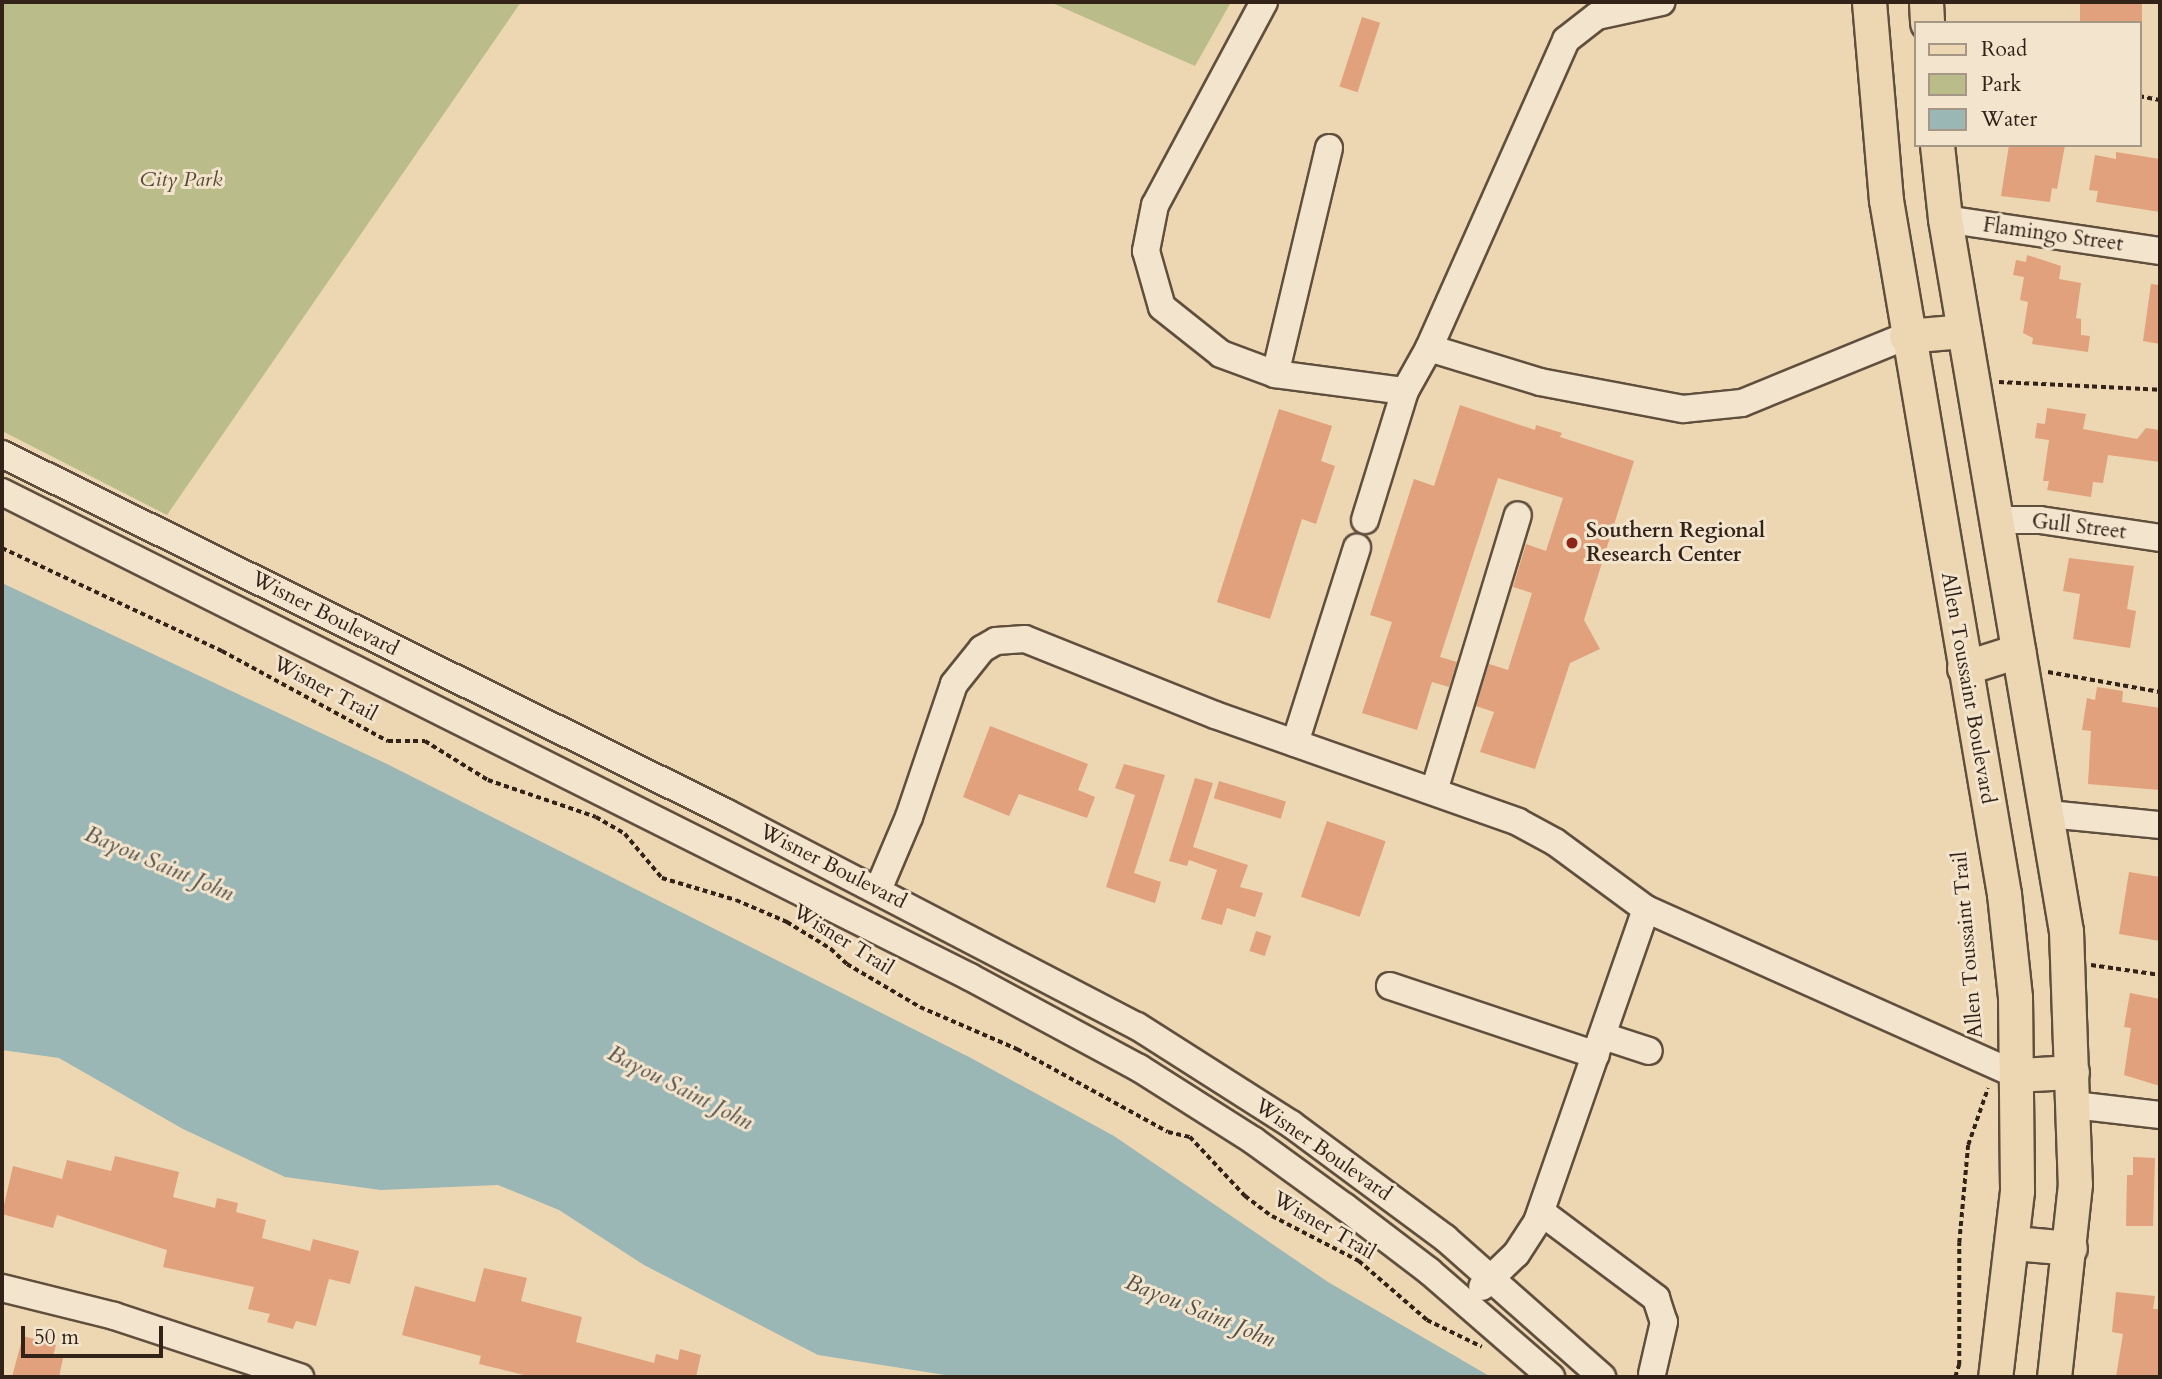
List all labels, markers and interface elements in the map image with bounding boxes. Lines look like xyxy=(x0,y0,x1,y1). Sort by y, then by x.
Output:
legend xyxy=(1913,21,2141,147)
text: Road xyxy=(1981,35,2027,64)
text: Park xyxy=(1981,70,2021,99)
text: Water xyxy=(1981,105,2037,134)
park label: City Park xyxy=(140,167,222,193)
street label: Flamingo Street xyxy=(1981,213,2125,257)
street label: Gull Street xyxy=(2030,509,2128,545)
place label: Southern Regional Research Center xyxy=(1586,518,1765,568)
marker: Southern Regional Research Center xyxy=(1564,535,1580,551)
street label: Wisner Boulevard xyxy=(247,566,403,662)
street label: Allen Toussaint Boulevard xyxy=(1935,570,2001,806)
street label: Wisner Trail xyxy=(269,651,381,727)
street label: Wisner Boulevard xyxy=(755,819,911,915)
water label: Bayou Saint John xyxy=(80,820,238,908)
street label: Allen Toussaint Trail xyxy=(1947,850,1989,1040)
street label: Wisner Trail xyxy=(788,899,898,981)
water label: Bayou Saint John xyxy=(603,1040,757,1136)
street label: Wisner Boulevard xyxy=(1250,1093,1396,1207)
street label: Wisner Trail xyxy=(1268,1187,1380,1265)
water label: Bayou Saint John xyxy=(1121,1268,1279,1354)
scale bar xyxy=(24,1312,166,1356)
text: 50 m xyxy=(34,1323,79,1352)

